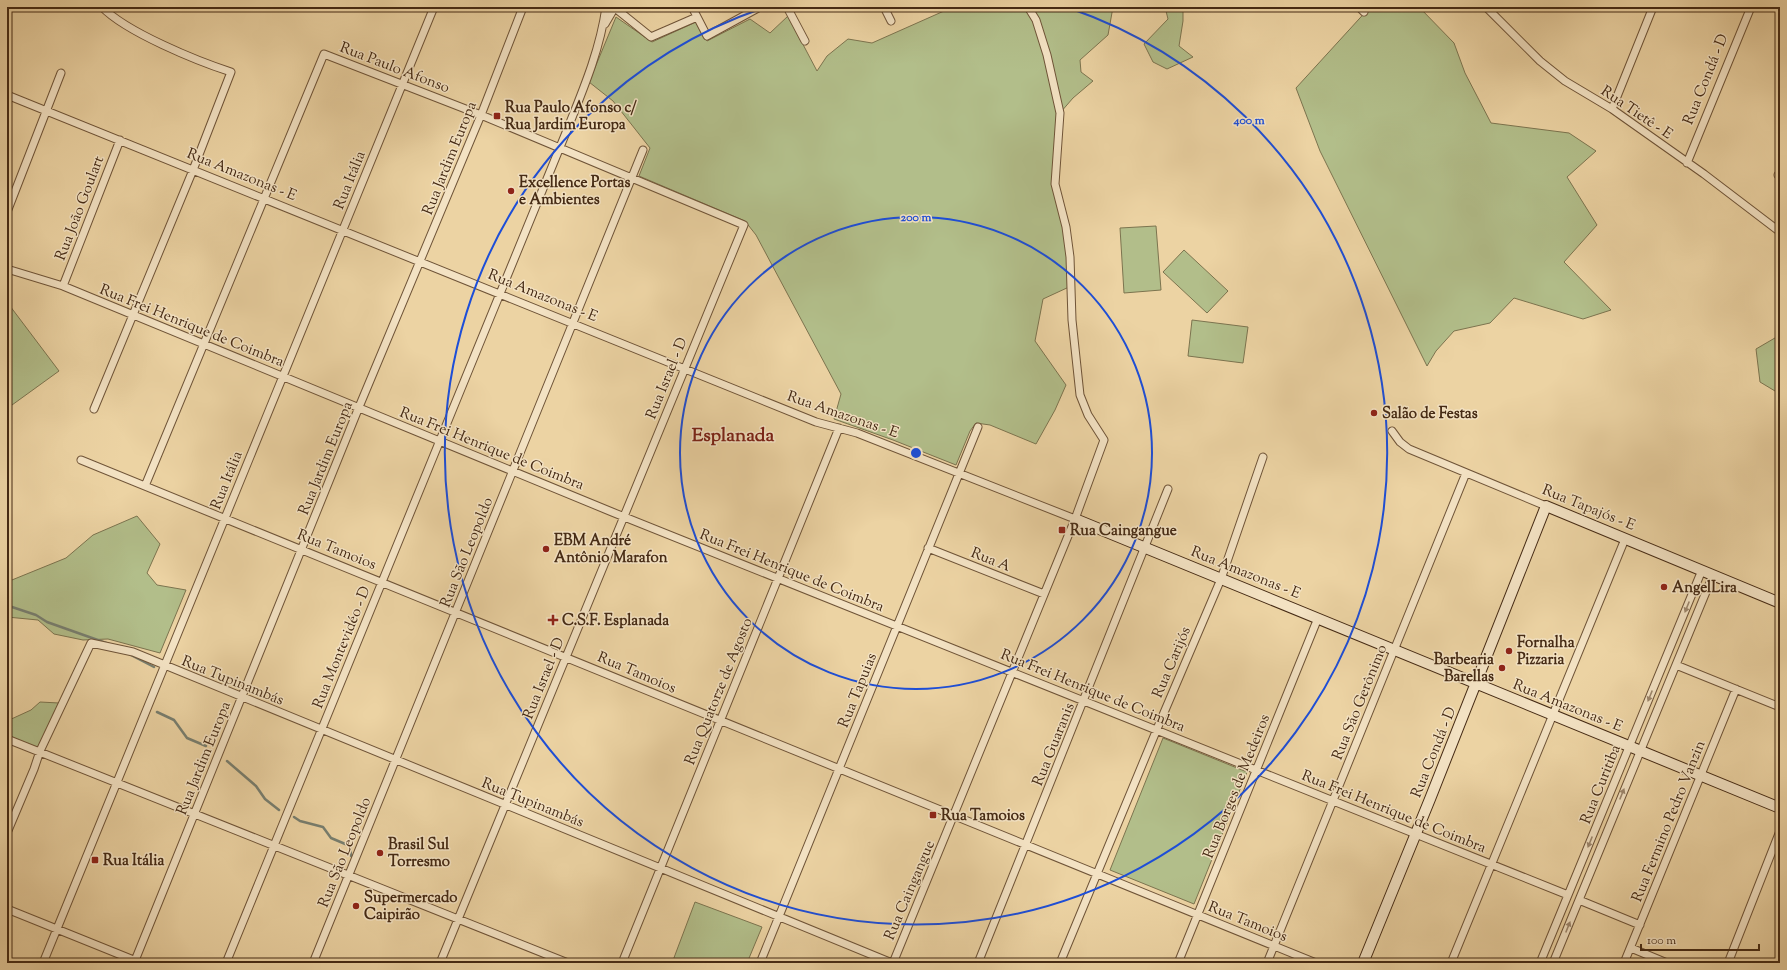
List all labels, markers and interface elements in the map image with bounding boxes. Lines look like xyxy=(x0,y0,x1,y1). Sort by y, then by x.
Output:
street label: Rua Condá - D xyxy=(1679,31,1734,128)
street label: Rua Paulo Afonso xyxy=(336,38,453,99)
street label: Rua Tietê - E xyxy=(1596,81,1676,145)
place label: Rua Paulo Afonso c/ Rua Jardim Europa xyxy=(505,98,638,136)
street label: Rua Jardim Europa xyxy=(418,99,483,218)
marker: Rua Paulo Afonso c/ Rua Jardim Europa xyxy=(492,111,502,121)
text: 400 m xyxy=(1232,112,1265,130)
street label: Rua Amazonas - E xyxy=(183,144,299,207)
street label: Rua Itália xyxy=(329,148,372,213)
street label: Rua João Goulart xyxy=(51,153,110,264)
place label: Excellence Portas e Ambientes xyxy=(519,173,630,211)
marker: Excellence Portas e Ambientes xyxy=(506,186,516,196)
text: 200 m xyxy=(901,209,931,227)
street label: Rua Amazonas - E xyxy=(484,265,600,328)
street label: Rua Frei Henrique de Coimbra xyxy=(96,280,287,373)
street label: Rua Israel - D xyxy=(641,334,693,423)
street label: Rua Amazonas - E xyxy=(784,386,901,444)
street label: Rua Jardim Europa xyxy=(294,399,359,518)
street label: Rua Frei Henrique de Coimbra xyxy=(396,403,587,496)
place label: Salão de Festas xyxy=(1382,404,1478,425)
marker: Salão de Festas xyxy=(1369,408,1379,418)
district label: Esplanada xyxy=(692,423,775,450)
centre of rings xyxy=(909,446,923,460)
street label: Rua Itália xyxy=(206,448,249,513)
street label: Rua Tapajós - E xyxy=(1539,480,1638,537)
street label: Rua São Leopoldo xyxy=(436,494,499,611)
place label: Rua Caingangue xyxy=(1070,521,1177,542)
street label: Rua Tamoios xyxy=(294,525,379,576)
street label: Rua Frei Henrique de Coimbra xyxy=(696,525,887,618)
marker: Rua Caingangue xyxy=(1057,525,1067,535)
place label: EBM André Antônio Marafon xyxy=(554,531,668,569)
street label: Rua Amazonas - E xyxy=(1187,542,1303,605)
street label: Rua A xyxy=(967,543,1014,578)
marker: EBM André Antônio Marafon xyxy=(541,544,551,554)
place label: AngelLira xyxy=(1672,578,1737,599)
marker: AngelLira xyxy=(1659,582,1669,592)
street label: Rua Montevidéo - D xyxy=(308,583,377,712)
one-way arrow xyxy=(1684,601,1690,612)
place label: C.S.F. Esplanada xyxy=(562,611,669,632)
marker: C.S.F. Esplanada xyxy=(547,614,559,626)
street label: Rua Quatorze de Agosto xyxy=(680,615,759,768)
street label: Rua Carijós xyxy=(1148,624,1197,702)
place label: Fornalha Pizzaria xyxy=(1517,633,1575,671)
street label: Rua Israel - D xyxy=(518,634,570,723)
street label: Rua São Gerônimo xyxy=(1328,642,1393,763)
street label: Rua Frei Henrique de Coimbra xyxy=(997,645,1188,738)
marker: Fornalha Pizzaria xyxy=(1504,646,1514,656)
street label: Rua Tamoios xyxy=(594,647,679,699)
street label: Rua Tapuias xyxy=(834,650,883,731)
place label: Barbearia Barellas xyxy=(1434,650,1494,688)
street label: Rua Tupinambás xyxy=(178,651,287,712)
marker: Barbearia Barellas xyxy=(1497,663,1507,673)
street label: Rua Amazonas - E xyxy=(1509,675,1625,738)
one-way arrow xyxy=(1647,691,1653,702)
street label: Rua Jardim Europa xyxy=(172,699,237,818)
street label: Rua Guaranis xyxy=(1028,700,1081,789)
street label: Rua Condá - D xyxy=(1407,704,1462,801)
street label: Rua Borges de Medeiros xyxy=(1199,711,1276,862)
street label: Rua Fermino Pedro Vanzin xyxy=(1627,738,1711,905)
street label: Rua Curitiba xyxy=(1576,742,1627,827)
street label: Rua Frei Henrique de Coimbra xyxy=(1298,766,1489,859)
street label: Rua Tupinambás xyxy=(478,773,587,834)
one-way arrow xyxy=(1620,787,1626,799)
street label: Rua São Leopoldo xyxy=(314,794,377,911)
place label: Rua Tamoios xyxy=(941,806,1025,827)
marker: Rua Tamoios xyxy=(928,810,938,820)
place label: Brasil Sul Torresmo xyxy=(388,835,450,873)
street label: Rua Caingangue xyxy=(880,837,941,944)
one-way arrow xyxy=(1586,837,1592,849)
marker: Brasil Sul Torresmo xyxy=(375,848,385,858)
place label: Rua Itália xyxy=(103,851,164,872)
marker: Rua Itália xyxy=(90,855,100,865)
place label: Supermercado Caipirão xyxy=(364,888,457,926)
street label: Rua Tamoios xyxy=(1205,897,1290,948)
marker: Supermercado Caipirão xyxy=(351,901,361,911)
one-way arrow xyxy=(1565,920,1571,932)
scale bar xyxy=(1641,926,1759,952)
text: 100 m xyxy=(1647,932,1676,950)

